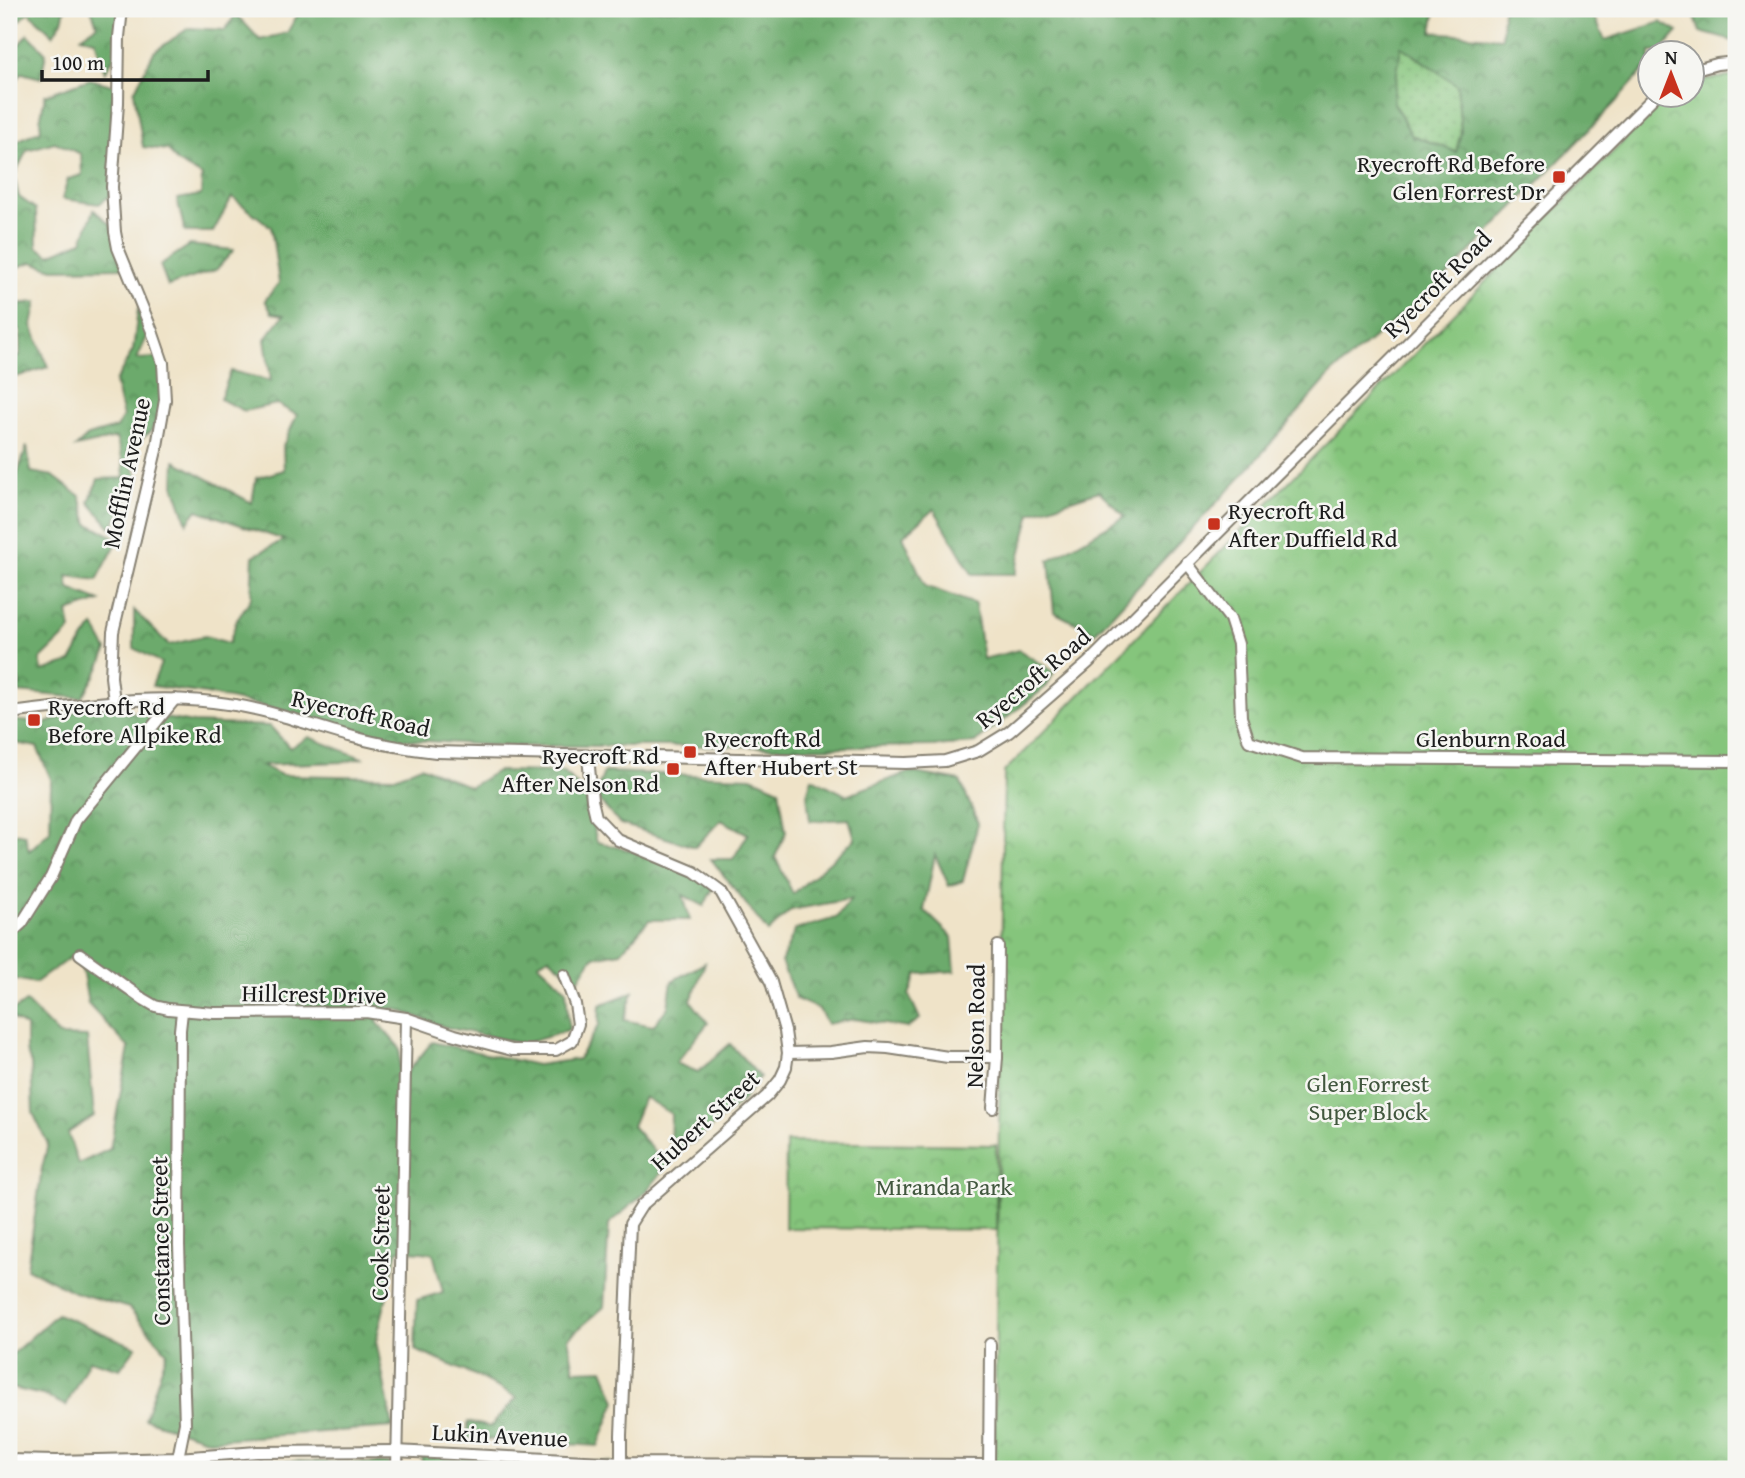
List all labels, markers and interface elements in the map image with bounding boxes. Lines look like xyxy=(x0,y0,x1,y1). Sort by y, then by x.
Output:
scale bar xyxy=(42,38,208,82)
north arrow xyxy=(1636,38,1706,108)
text: N xyxy=(1665,43,1678,71)
text: 100 m xyxy=(52,47,104,78)
place label: Ryecroft Rd Before Glen Forrest Dr xyxy=(1357,146,1545,209)
marker: Ryecroft Rd Before Glen Forrest Dr xyxy=(1551,169,1567,185)
street label: Ryecroft Road xyxy=(1375,222,1499,346)
street label: Mofflin Avenue xyxy=(93,394,159,552)
place label: Ryecroft Rd After Duffield Rd xyxy=(1228,493,1398,556)
marker: Ryecroft Rd After Duffield Rd xyxy=(1206,516,1222,532)
street label: Ryecroft Road xyxy=(968,619,1098,737)
street label: Ryecroft Road xyxy=(289,680,434,746)
place label: Ryecroft Rd Before Allpike Rd xyxy=(48,689,222,752)
marker: Ryecroft Rd Before Allpike Rd xyxy=(26,712,42,728)
place label: Ryecroft Rd After Hubert St xyxy=(704,721,858,784)
street label: Glenburn Road xyxy=(1416,721,1566,756)
place label: Ryecroft Rd After Nelson Rd xyxy=(501,738,659,801)
marker: Ryecroft Rd After Hubert St xyxy=(682,744,698,760)
marker: Ryecroft Rd After Nelson Rd xyxy=(665,761,681,777)
street label: Nelson Road xyxy=(956,963,994,1089)
street label: Hillcrest Drive xyxy=(241,975,387,1013)
street label: Hubert Street xyxy=(642,1061,768,1179)
park label: Glen Forrest Super Block xyxy=(1307,1066,1430,1129)
street label: Constance Street xyxy=(141,1155,179,1326)
park label: Miranda Park xyxy=(876,1169,1013,1204)
street label: Cook Street xyxy=(361,1184,399,1301)
street label: Lukin Avenue xyxy=(431,1414,569,1456)

